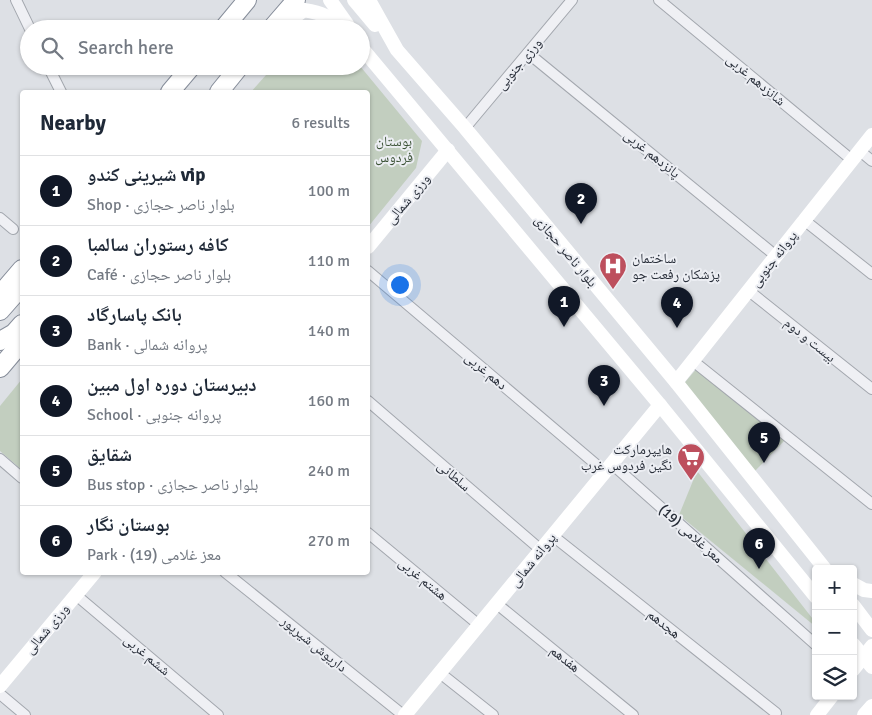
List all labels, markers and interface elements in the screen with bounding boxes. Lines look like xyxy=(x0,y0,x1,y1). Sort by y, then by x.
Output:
search box xyxy=(20,20,370,75)
icon: search xyxy=(38,34,66,62)
street label: ورزی جنوبی xyxy=(493,35,545,93)
text: Search here xyxy=(78,36,174,60)
street label: شانزدهم غربی xyxy=(722,50,789,110)
text: Nearby xyxy=(40,110,106,136)
text: 6 results xyxy=(291,113,350,133)
street label: پانزدهم غربی xyxy=(620,126,684,183)
park label: بوستان فردوس xyxy=(375,133,413,166)
text: شیرینی کندو vip xyxy=(87,163,205,187)
street label: ورزی شمالی xyxy=(382,170,434,228)
text: 1 xyxy=(52,181,60,201)
text: 100 m xyxy=(308,181,350,201)
pin: 2 xyxy=(565,183,597,224)
text: Shop · بلوار ناصر حجازی xyxy=(87,195,235,215)
street label: بلوار ناصر حجازی xyxy=(531,212,601,291)
street label: پروانه جنوبی xyxy=(747,227,801,291)
text: کافه رستوران سالمبا xyxy=(87,233,229,257)
place label: ساختمان پزشكان رفعت جو xyxy=(632,250,720,283)
text: 2 xyxy=(52,251,60,271)
text: 110 m xyxy=(308,251,350,271)
hospital icon: ساختمان پزشكان رفعت جو xyxy=(598,251,628,290)
text: Café · بلوار ناصر حجازی xyxy=(87,265,231,285)
your location xyxy=(387,272,413,298)
pin: 1 xyxy=(548,286,580,327)
pin: 4 xyxy=(661,287,693,328)
text: بانک پاسارگاد xyxy=(87,303,182,327)
street label: بیست و دوم xyxy=(780,314,839,367)
text: 3 xyxy=(52,321,60,341)
text: 140 m xyxy=(308,321,350,341)
text: Bank · پروانه شمالی xyxy=(87,335,207,355)
street label: دهم غربی xyxy=(461,349,511,394)
pin: 3 xyxy=(588,365,620,406)
text: دبیرستان دوره اول مبین xyxy=(87,373,257,397)
text: 4 xyxy=(52,391,60,411)
text: 160 m xyxy=(308,391,350,411)
text: School · پروانه جنوبی xyxy=(87,405,222,425)
pin: 5 xyxy=(748,422,780,463)
place label: هایپرمارکت نگین فردوس غرب xyxy=(581,441,672,474)
supermarket icon: هایپرمارکت نگین فردوس غرب xyxy=(676,442,706,481)
text: شقایق xyxy=(87,443,132,467)
street label: سلطانی xyxy=(434,457,474,495)
text: 5 xyxy=(52,461,60,481)
text: 240 m xyxy=(308,461,350,481)
text: Bus stop · بلوار ناصر حجازی xyxy=(87,475,258,495)
street label: معز غلامی (19) xyxy=(656,501,726,567)
text: بوستان نگار xyxy=(87,513,170,537)
pin: 6 xyxy=(743,528,775,569)
street label: پروانه شمالی xyxy=(506,529,560,591)
text: 6 xyxy=(52,531,60,551)
text: 270 m xyxy=(308,531,350,551)
text: Park · معز غلامی (19) xyxy=(87,545,221,565)
street label: هشتم غربی xyxy=(395,554,451,605)
map controls xyxy=(812,565,857,700)
button: + xyxy=(812,565,857,610)
street label: ورزی شمالی xyxy=(21,600,73,658)
street label: هجدهم xyxy=(643,606,684,643)
button: − xyxy=(812,610,857,655)
street label: داریوش شیرپور xyxy=(277,612,351,676)
street label: ششم غربی xyxy=(120,631,174,680)
street label: هفدهم xyxy=(546,642,583,677)
button: layers xyxy=(812,655,857,700)

